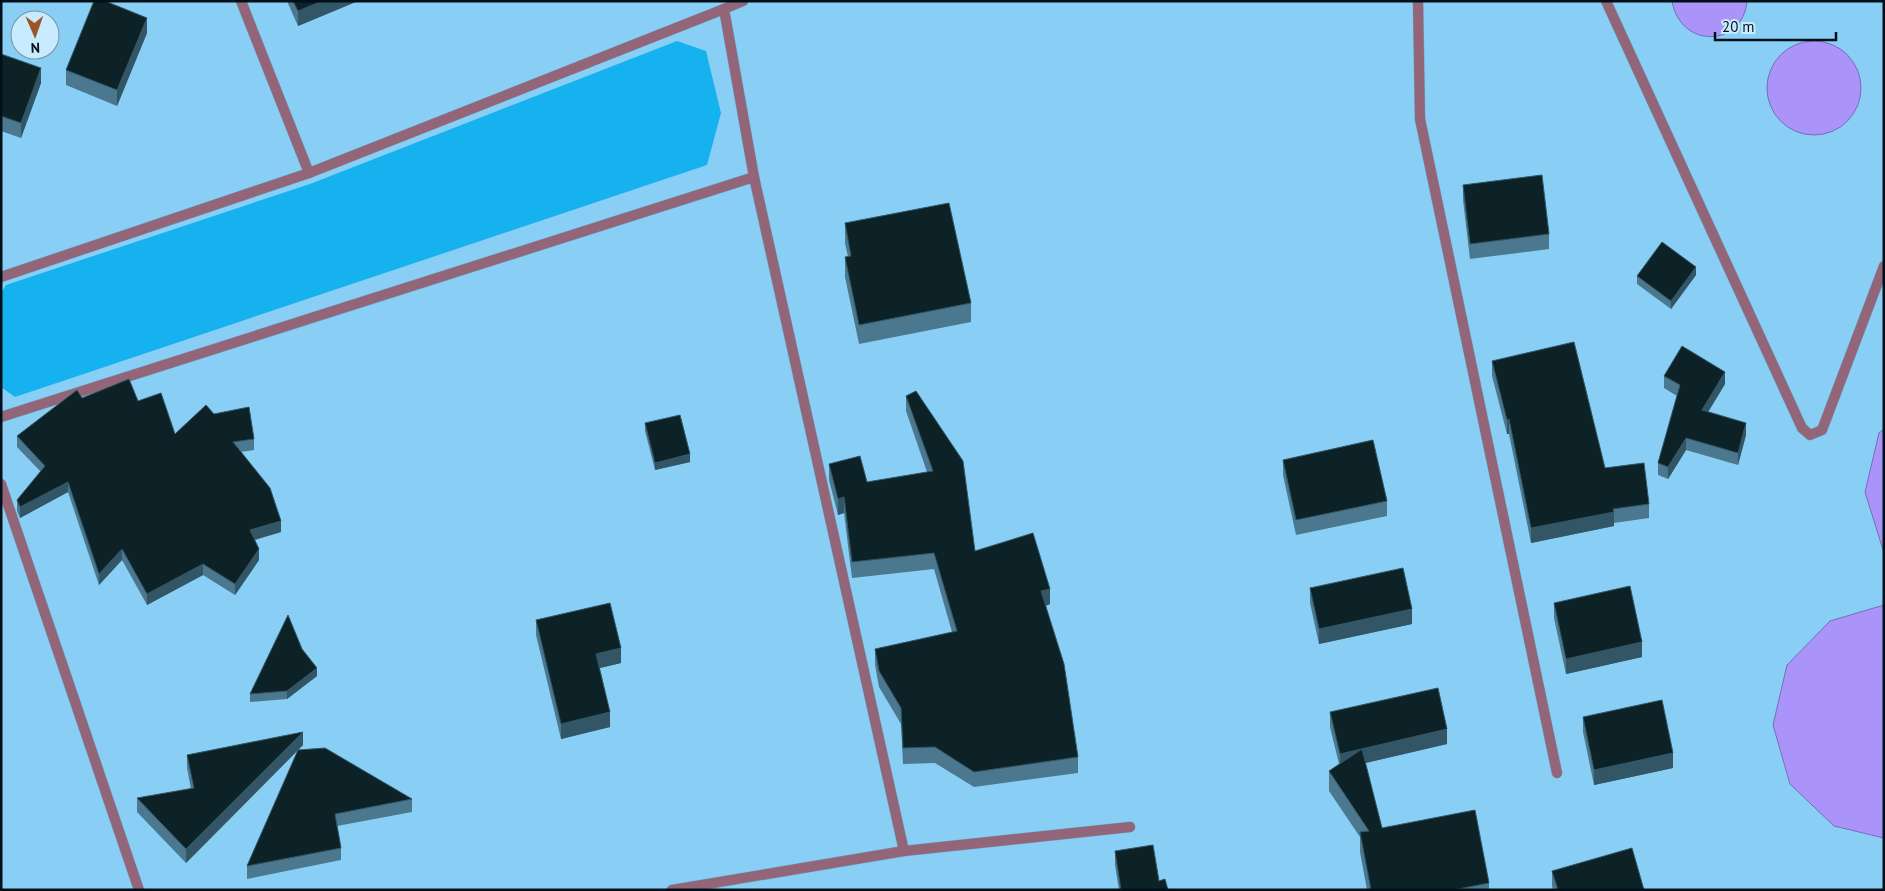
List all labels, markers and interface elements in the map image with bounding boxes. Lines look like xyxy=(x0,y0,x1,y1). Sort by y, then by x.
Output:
north arrow xyxy=(10,10,60,60)
scale bar xyxy=(1715,10,1836,42)
text: 20 m xyxy=(1722,17,1755,36)
text: N xyxy=(31,39,40,57)

